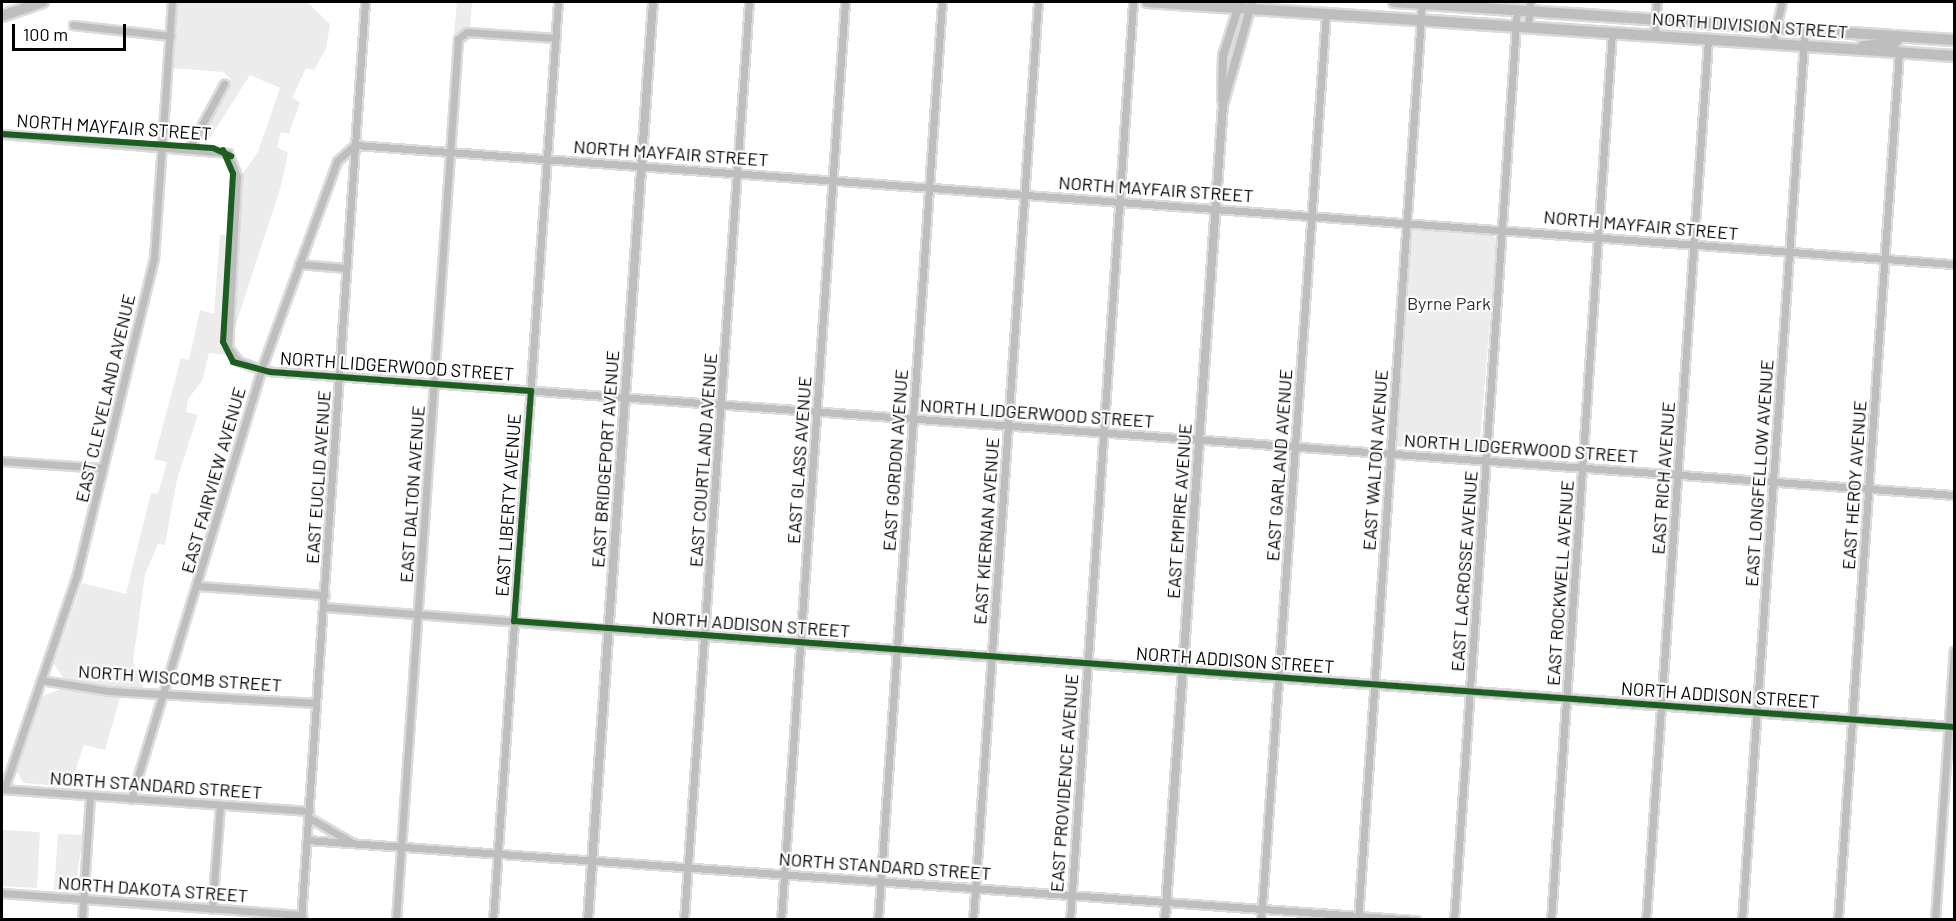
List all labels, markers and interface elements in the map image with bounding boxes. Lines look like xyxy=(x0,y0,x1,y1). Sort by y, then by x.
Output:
street label: NORTH DIVISION STREET xyxy=(1651,7,1849,43)
scale bar xyxy=(15,12,129,50)
text: 100 m xyxy=(23,23,68,45)
street label: NORTH MAYFAIR STREET xyxy=(16,109,212,145)
street label: NORTH MAYFAIR STREET xyxy=(573,135,769,171)
street label: NORTH MAYFAIR STREET xyxy=(1058,171,1254,207)
street label: NORTH MAYFAIR STREET xyxy=(1543,206,1739,244)
street label: EAST CLEVELAND AVENUE xyxy=(70,292,140,504)
park label: Byrne Park xyxy=(1407,292,1491,314)
street label: NORTH LIDGERWOOD STREET xyxy=(279,347,515,385)
street label: EAST BRIDGEPORT AVENUE xyxy=(587,350,623,568)
street label: EAST COURTLAND AVENUE xyxy=(685,352,721,568)
street label: EAST LONGFELLOW AVENUE xyxy=(1740,359,1778,587)
street label: EAST GORDON AVENUE xyxy=(878,368,912,552)
street label: EAST GARLAND AVENUE xyxy=(1262,368,1296,562)
street label: EAST WALTON AVENUE xyxy=(1358,369,1392,551)
street label: EAST GLASS AVENUE xyxy=(782,375,816,545)
street label: EAST FAIRVIEW AVENUE xyxy=(176,384,250,576)
street label: EAST EUCLID AVENUE xyxy=(301,389,335,565)
street label: NORTH LIDGERWOOD STREET xyxy=(919,394,1155,432)
street label: EAST HEROY AVENUE xyxy=(1837,400,1871,570)
street label: EAST RICH AVENUE xyxy=(1647,401,1679,555)
street label: EAST DALTON AVENUE xyxy=(395,405,429,583)
street label: EAST LIBERTY AVENUE xyxy=(491,413,525,597)
street label: EAST EMPIRE AVENUE xyxy=(1162,423,1196,599)
street label: NORTH LIDGERWOOD STREET xyxy=(1403,429,1639,467)
street label: EAST KIERNAN AVENUE xyxy=(969,437,1003,625)
street label: EAST LACROSSE AVENUE xyxy=(1446,470,1482,672)
street label: EAST ROCKWELL AVENUE xyxy=(1542,480,1578,686)
street label: NORTH ADDISON STREET xyxy=(651,606,851,642)
street label: NORTH ADDISON STREET xyxy=(1135,642,1335,678)
street label: NORTH WISCOMB STREET xyxy=(77,660,283,696)
street label: EAST PROVIDENCE AVENUE xyxy=(1046,673,1082,893)
street label: NORTH ADDISON STREET xyxy=(1620,677,1820,713)
street label: NORTH STANDARD STREET xyxy=(49,767,263,803)
street label: NORTH STANDARD STREET xyxy=(778,848,992,884)
street label: NORTH DAKOTA STREET xyxy=(57,872,249,906)

